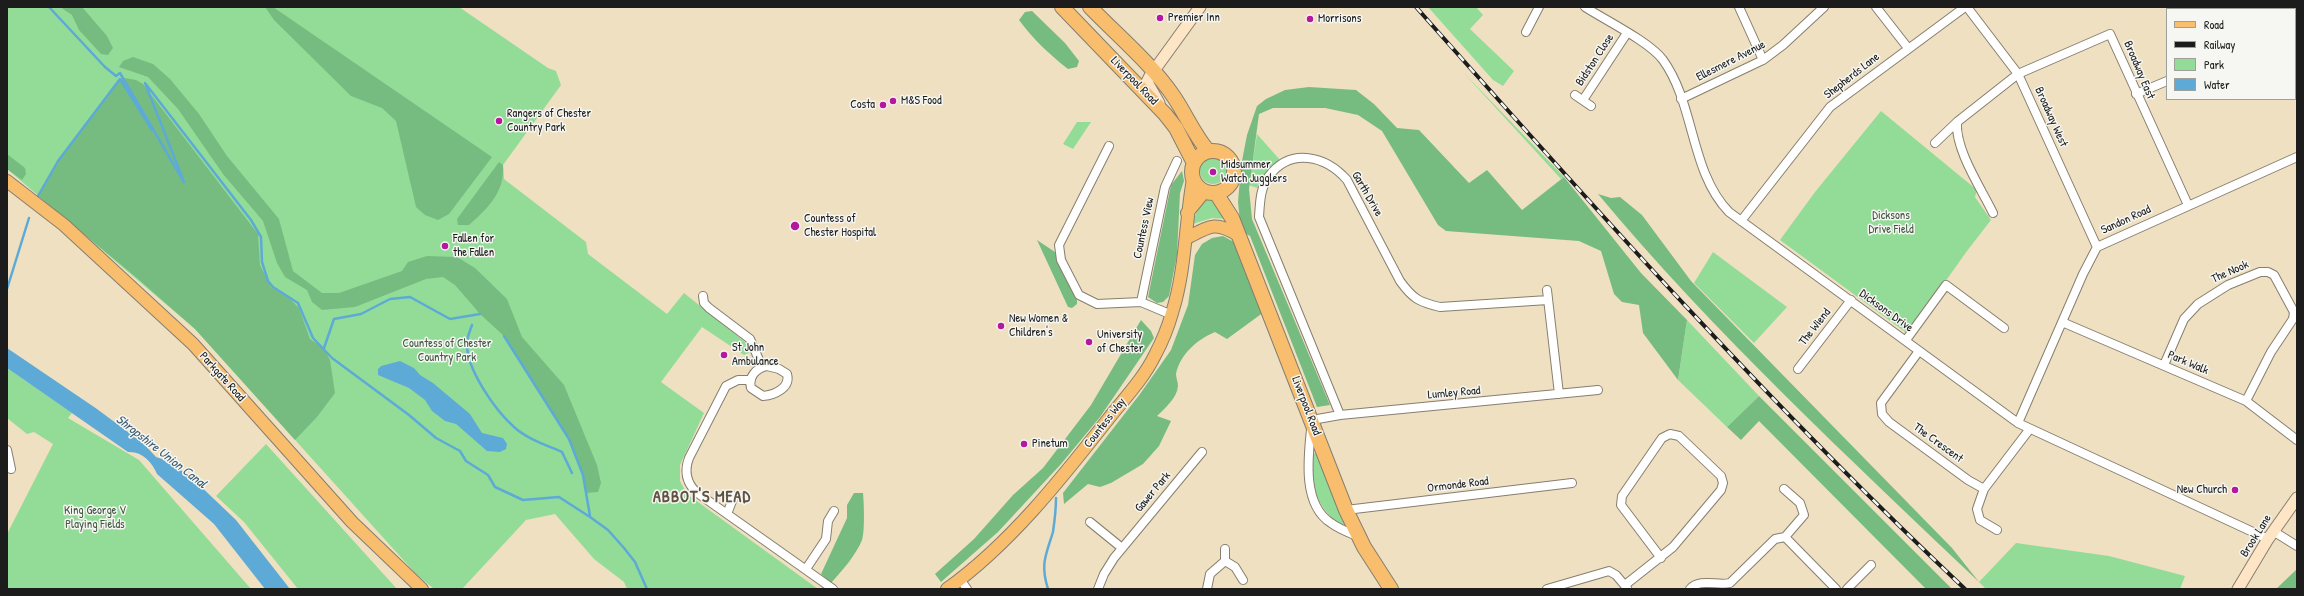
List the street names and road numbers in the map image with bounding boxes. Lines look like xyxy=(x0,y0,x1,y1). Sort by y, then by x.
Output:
street label: Bidston Close xyxy=(1573,31,1617,89)
street label: Ellesmere Avenue xyxy=(1694,37,1768,85)
street label: Broadway East xyxy=(2120,39,2158,101)
street label: Shepherds Lane xyxy=(1821,50,1883,102)
street label: Liverpool Road xyxy=(1107,54,1161,108)
street label: Broadway West xyxy=(2031,85,2071,149)
street label: Garth Drive xyxy=(1348,169,1386,219)
street label: Countess View xyxy=(1130,196,1158,260)
street label: Sandon Road xyxy=(2099,202,2153,238)
street label: The Nook xyxy=(2209,257,2251,287)
street label: Dicksons Drive xyxy=(1856,287,1916,335)
street label: The Wiend xyxy=(1796,306,1834,348)
street label: Park Walk xyxy=(2165,348,2211,378)
street label: Parkgate Road xyxy=(196,349,248,405)
street label: Liverpool Road xyxy=(1288,375,1324,437)
street label: Lumley Road xyxy=(1427,384,1481,402)
street label: Countess Way xyxy=(1081,395,1129,451)
street label: The Crescent xyxy=(1910,420,1966,466)
street label: Gawer Park xyxy=(1132,469,1174,515)
street label: Ormonde Road xyxy=(1427,474,1489,496)
street label: Brook Lane xyxy=(2237,512,2275,560)

